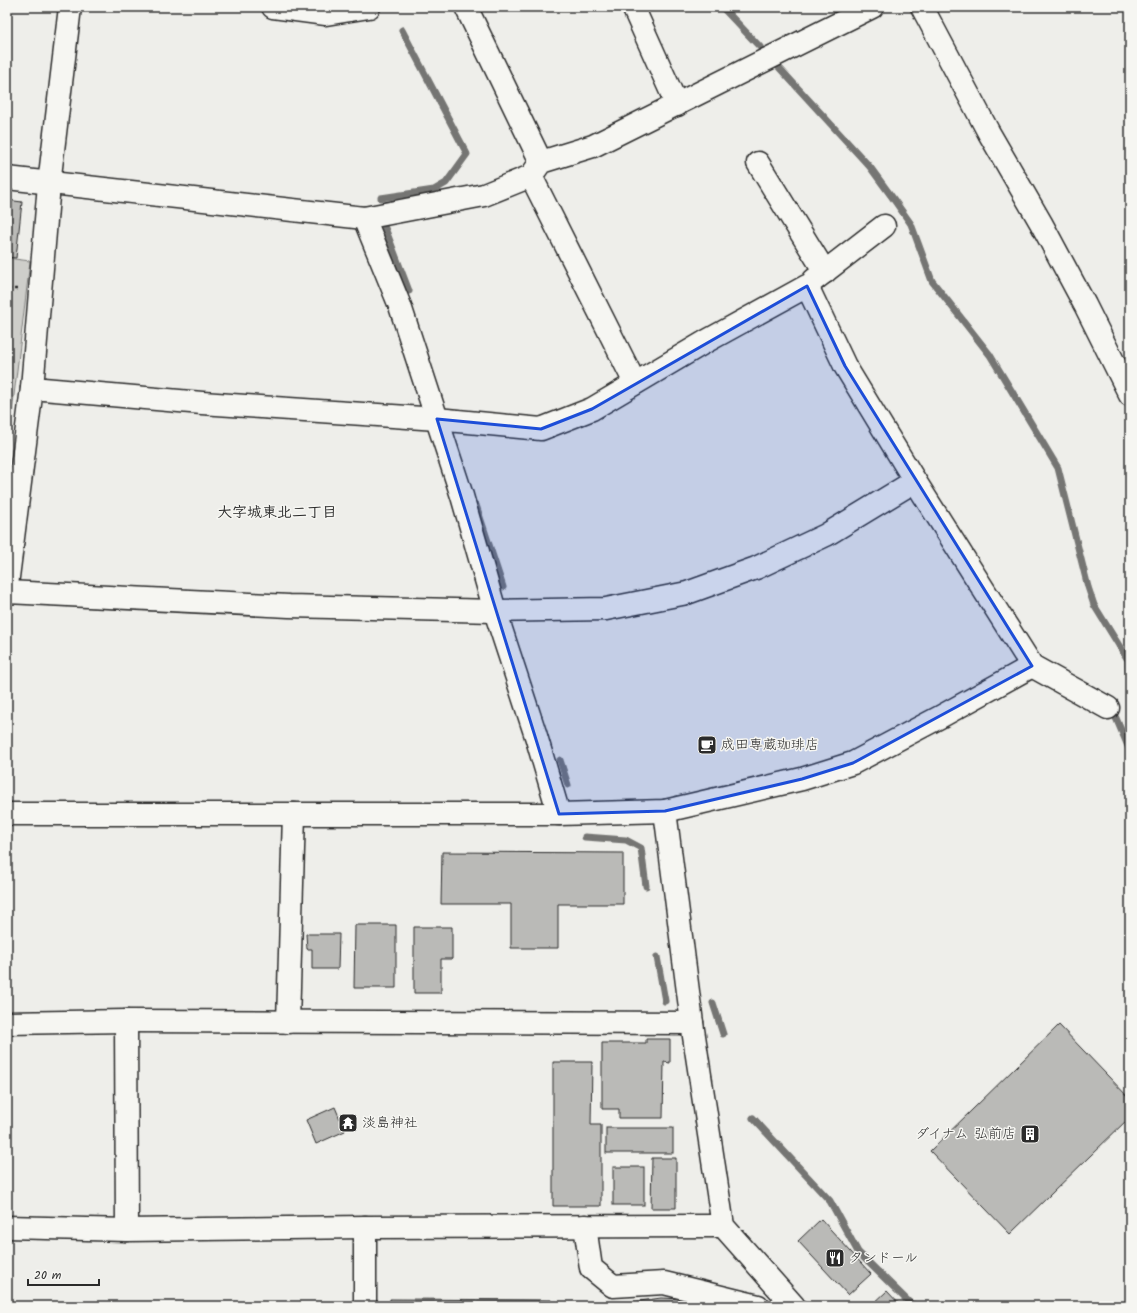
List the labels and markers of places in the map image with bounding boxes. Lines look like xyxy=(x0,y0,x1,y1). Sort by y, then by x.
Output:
cafe icon: 成田専蔵珈琲店 xyxy=(696,734,718,756)
place label: 成田専蔵珈琲店 xyxy=(721,734,819,756)
temple icon: 淡島神社 xyxy=(337,1112,359,1134)
place label: 淡島神社 xyxy=(362,1112,418,1134)
place label: ダイナム 弘前店 xyxy=(915,1123,1016,1145)
building icon: ダイナム 弘前店 xyxy=(1019,1123,1041,1145)
restaurant icon: タンドール xyxy=(824,1247,846,1269)
place label: タンドール xyxy=(849,1247,918,1269)

